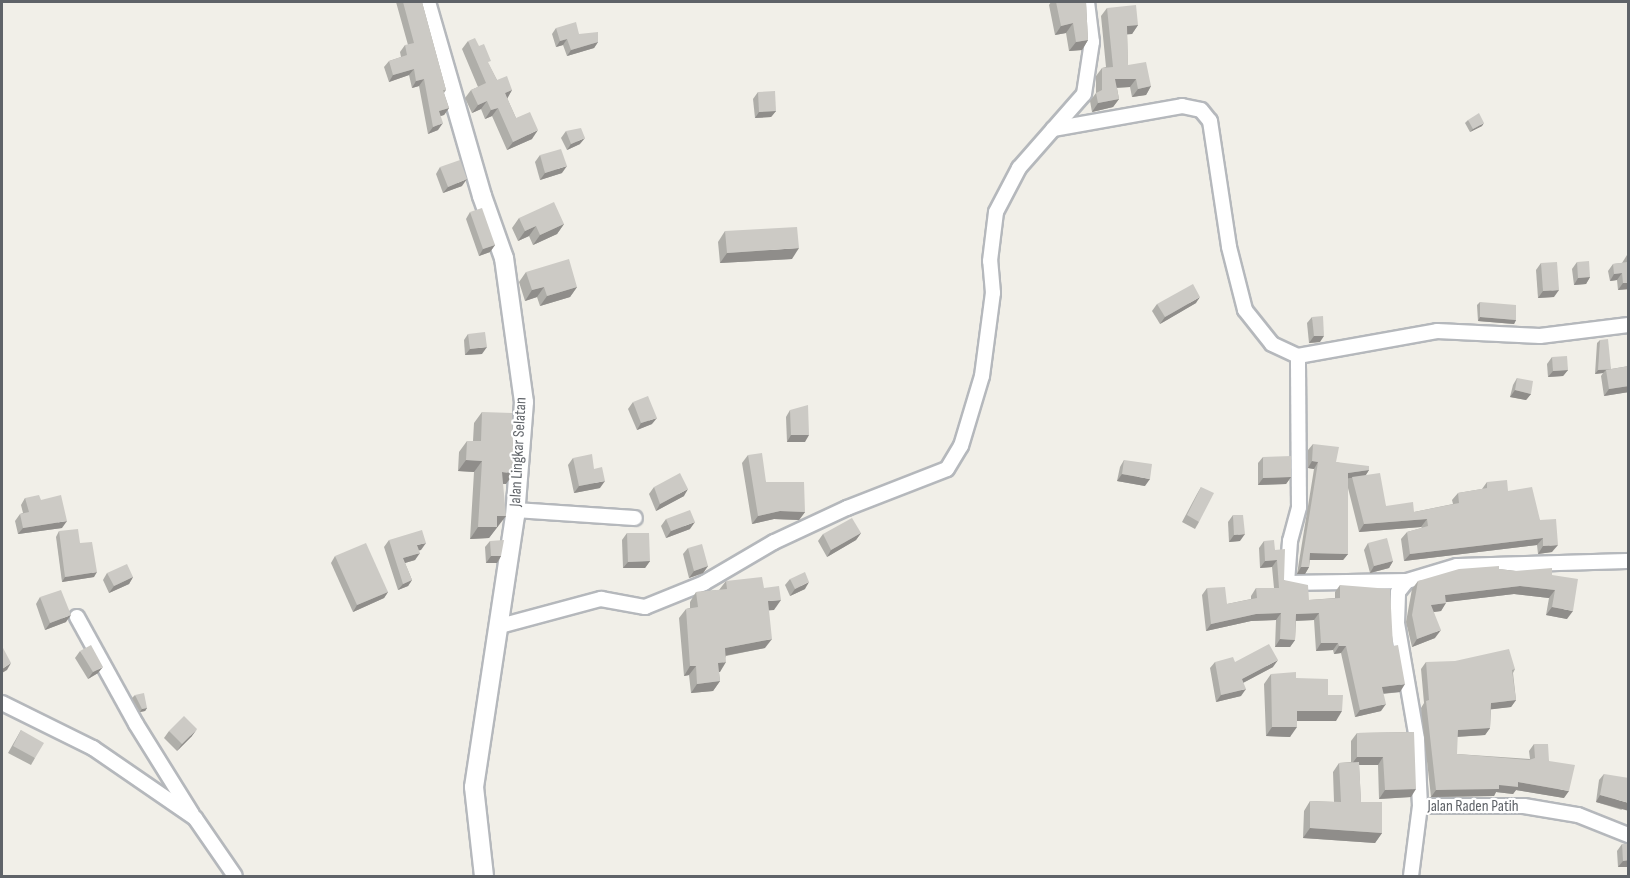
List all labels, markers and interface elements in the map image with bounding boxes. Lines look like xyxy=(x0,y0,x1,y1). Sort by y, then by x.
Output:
street label: Jalan Lingkar Selatan xyxy=(507,397,531,507)
street label: Jalan Raden Patih xyxy=(1427,797,1519,817)

